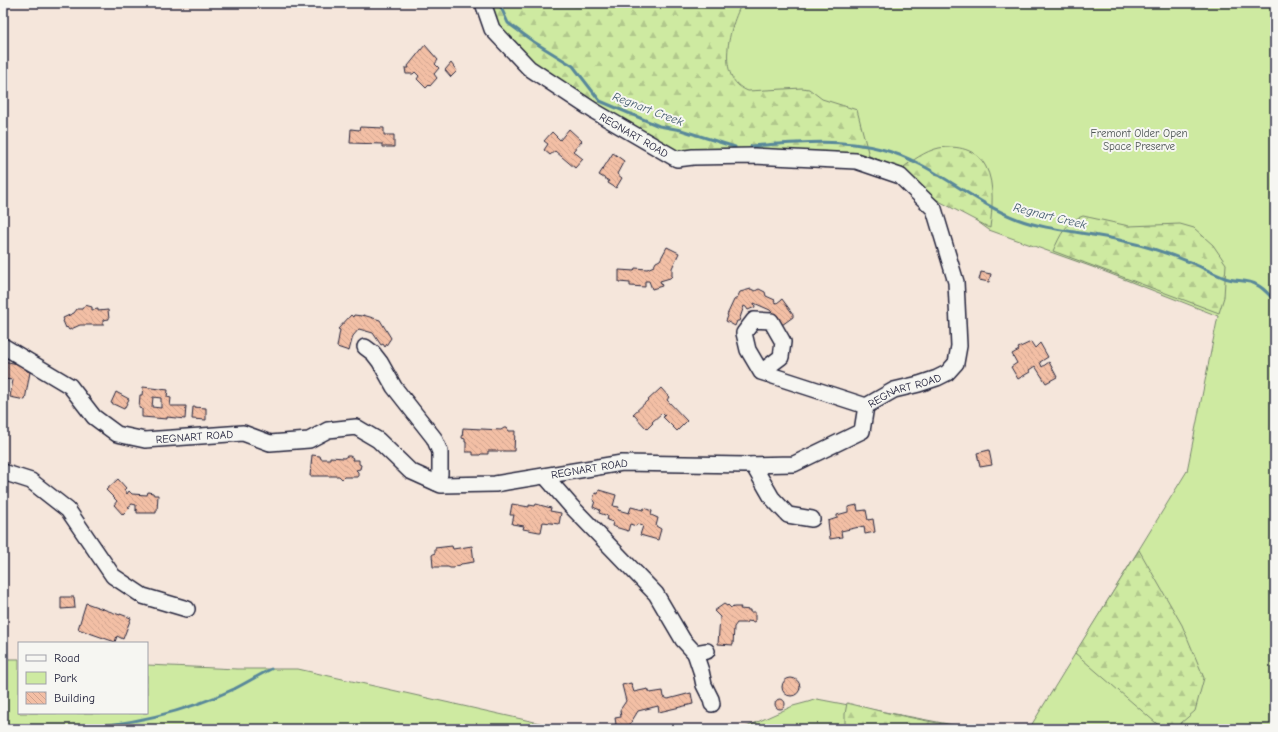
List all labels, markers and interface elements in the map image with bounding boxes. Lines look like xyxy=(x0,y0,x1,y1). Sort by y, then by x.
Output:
water label: Regnart Creek xyxy=(611,89,685,129)
street label: REGNART ROAD xyxy=(597,110,671,160)
park label: Fremont Older Open Space Preserve xyxy=(1090,127,1188,153)
water label: Regnart Creek xyxy=(1012,200,1088,232)
street label: REGNART ROAD xyxy=(866,371,944,411)
street label: REGNART ROAD xyxy=(155,428,234,446)
street label: REGNART ROAD xyxy=(550,457,628,482)
legend xyxy=(18,642,148,714)
text: Road xyxy=(54,651,80,665)
text: Park xyxy=(54,671,77,685)
text: Building xyxy=(54,691,95,705)

